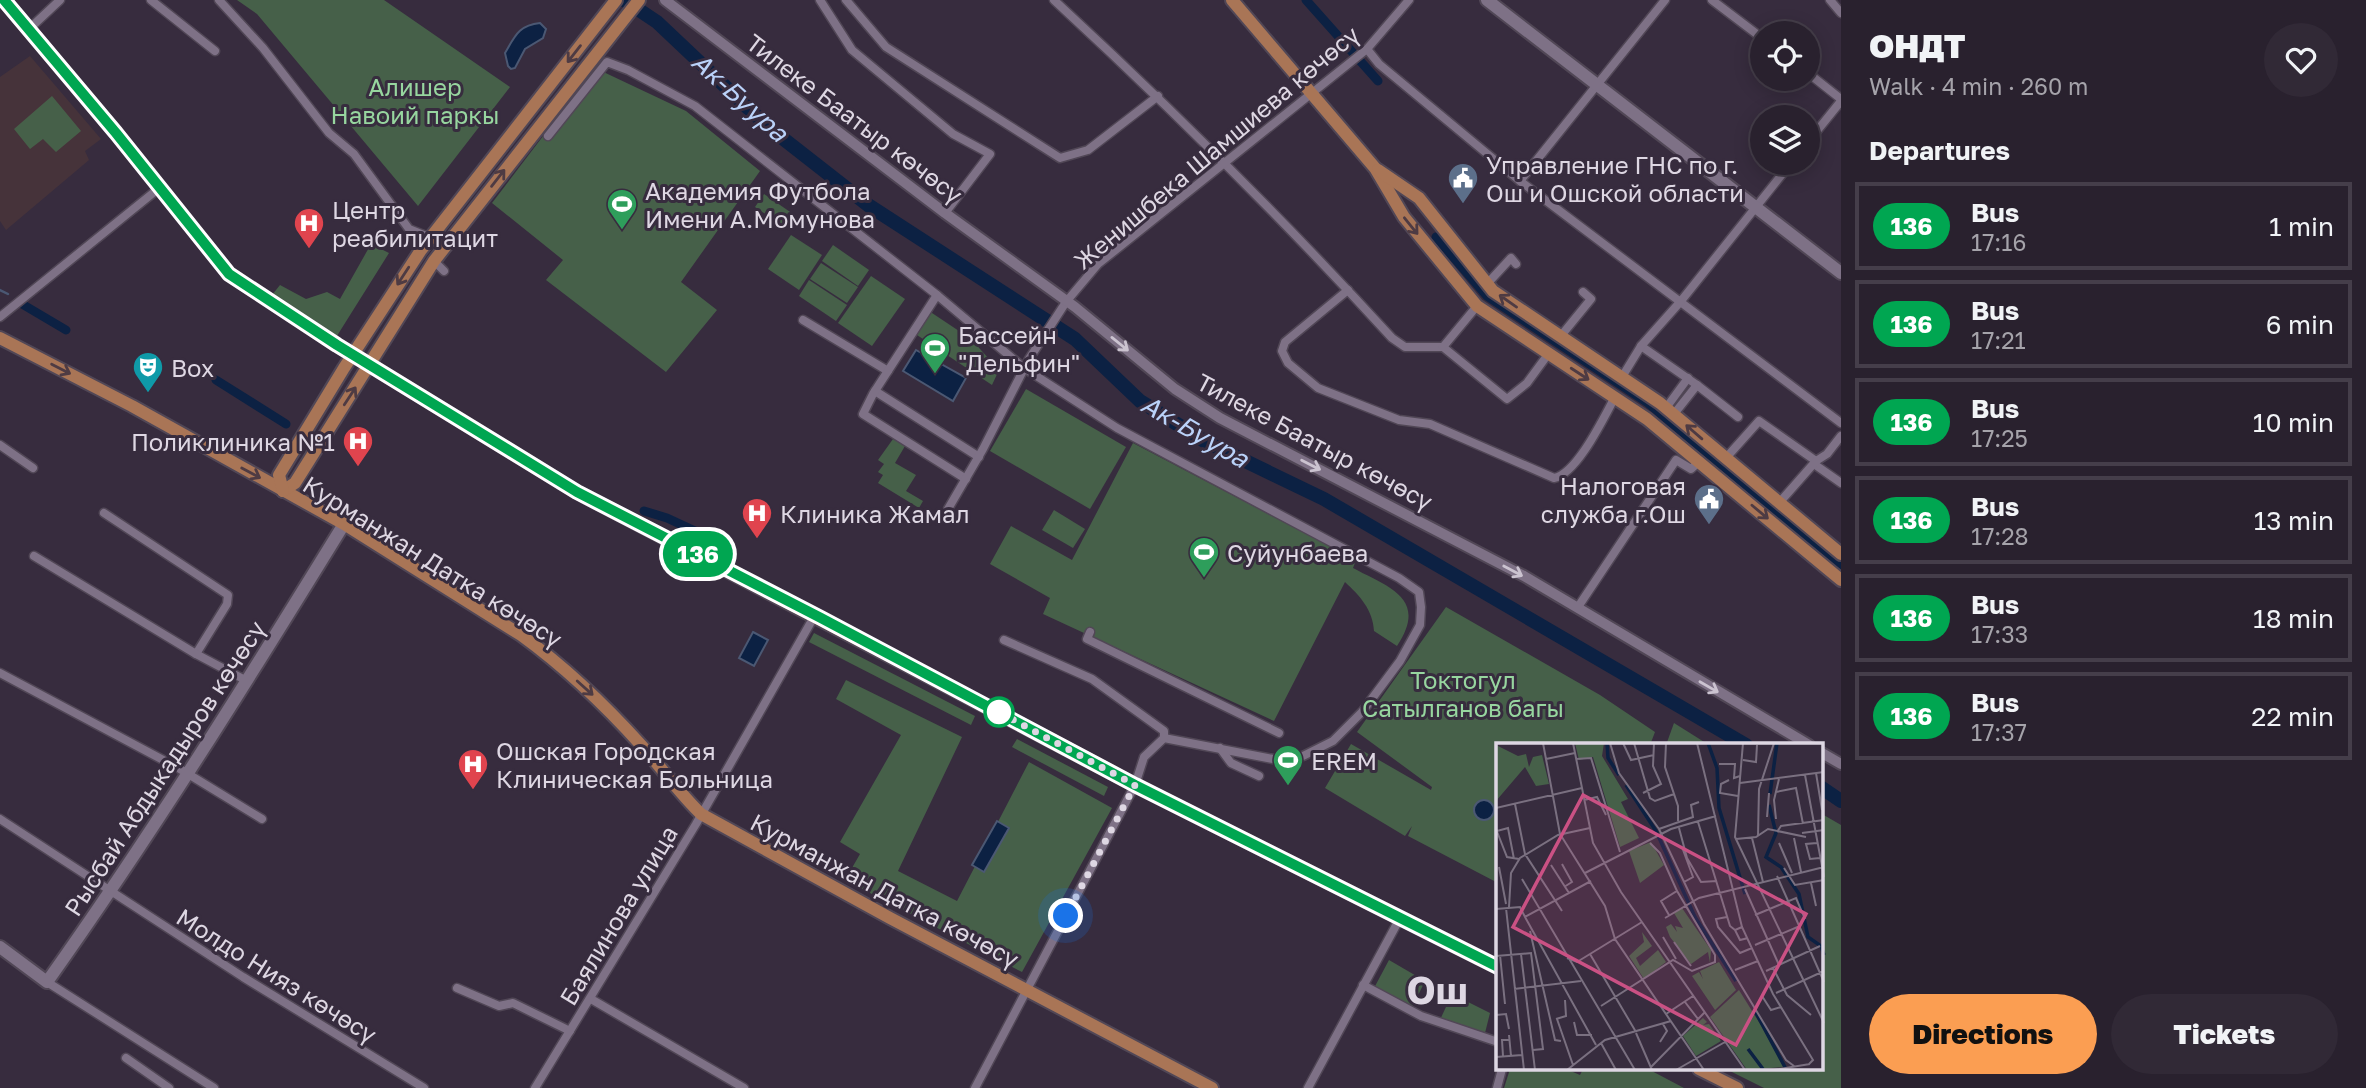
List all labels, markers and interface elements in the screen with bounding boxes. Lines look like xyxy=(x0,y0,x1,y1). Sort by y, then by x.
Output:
street label: Женишбека Шамшиева көчөсү xyxy=(1068,19,1365,276)
map controls xyxy=(1750,21,1820,175)
button: locate xyxy=(1750,21,1820,91)
button: heart xyxy=(2264,23,2338,97)
text: ОНДТ xyxy=(1869,26,1966,65)
street label: Тилеке Баатыр көчөсү xyxy=(741,27,969,209)
one-way arrow xyxy=(566,44,581,62)
water label: Ак-Буура xyxy=(686,46,795,149)
park label: Алишер Навоий паркы xyxy=(330,72,500,129)
text: Walk · 4 min · 260 m xyxy=(1869,72,2088,100)
button: layers xyxy=(1750,105,1820,175)
text: Departures xyxy=(1869,135,2010,166)
place label: Управление ГНС по г. Ош и Ошской области xyxy=(1486,150,1744,207)
public building icon: Управление ГНС по г. Ош и Ошской области xyxy=(1446,161,1480,205)
one-way arrow xyxy=(490,169,505,188)
place label: Академия Футбола Имени А.Момунова xyxy=(645,176,875,233)
sports icon: Академия Футбола Имени А.Момунова xyxy=(605,187,639,231)
place label: Центр реабилитацит xyxy=(332,195,498,252)
text: Bus xyxy=(1971,197,2019,228)
hospital icon: Центр реабилитацит xyxy=(292,206,326,250)
text: 136 xyxy=(1890,211,1933,240)
text: 1 min xyxy=(2269,211,2334,242)
one-way arrow xyxy=(1403,216,1419,234)
text: 17:16 xyxy=(1971,228,2026,256)
one-way arrow xyxy=(396,266,410,286)
one-way arrow xyxy=(1499,294,1518,308)
text: Bus xyxy=(1971,295,2019,326)
text: 136 xyxy=(1890,309,1933,338)
text: 6 min xyxy=(2266,309,2334,340)
place label: Бассейн "Дельфин" xyxy=(958,320,1080,377)
text: 17:21 xyxy=(1971,326,2026,354)
sports icon: Бассейн "Дельфин" xyxy=(918,331,952,375)
one-way arrow xyxy=(1110,337,1128,352)
theatre icon: Box xyxy=(131,350,165,394)
place label: Box xyxy=(171,353,214,382)
one-way arrow xyxy=(50,363,71,377)
street label: Тилеке Баатыр көчөсү xyxy=(1192,366,1438,516)
one-way arrow xyxy=(1570,367,1590,381)
one-way arrow xyxy=(343,387,357,407)
water label: Ак-Буура xyxy=(1136,388,1255,475)
text: Bus xyxy=(1971,393,2019,424)
text: 136 xyxy=(1890,407,1933,436)
text: 10 min xyxy=(2253,407,2334,438)
hospital icon: Поликлиника №1 xyxy=(341,424,375,468)
one-way arrow xyxy=(1685,424,1703,440)
text: 17:25 xyxy=(1971,424,2028,452)
place label: Поликлиника №1 xyxy=(131,427,335,456)
one-way arrow xyxy=(1301,459,1321,473)
one-way arrow xyxy=(240,466,260,480)
street label: Курманжан Датка көчөсү xyxy=(298,469,568,654)
place label: Налоговая служба г.Ош xyxy=(1541,471,1686,528)
public building icon: Налоговая служба г.Ош xyxy=(1692,482,1726,526)
text: Bus xyxy=(1971,491,2019,522)
hospital icon: Клиника Жамал xyxy=(740,496,774,540)
place label: Клиника Жамал xyxy=(780,499,970,528)
one-way arrow xyxy=(1751,504,1769,520)
text: 136 xyxy=(1890,505,1933,534)
text: 13 min xyxy=(2254,505,2334,536)
text: 17:28 xyxy=(1971,522,2029,550)
line badge: 136 xyxy=(658,531,738,577)
sports icon: Суйунбаева xyxy=(1187,535,1221,579)
place label: Суйунбаева xyxy=(1227,538,1368,567)
text: 136 xyxy=(677,539,719,568)
one-way arrow xyxy=(1502,564,1523,578)
text: Bus xyxy=(1971,589,2019,620)
text: 136 xyxy=(1890,603,1933,632)
text: 18 min xyxy=(2253,603,2334,634)
street label: Рысбай Абдыкадыров көчөсү xyxy=(58,615,271,922)
text: 17:33 xyxy=(1971,620,2028,648)
park label: Токтогул Сатылганов багы xyxy=(1362,665,1564,722)
one-way arrow xyxy=(576,680,593,697)
one-way arrow xyxy=(1698,680,1718,694)
text: Bus xyxy=(1971,687,2019,718)
unlabelled marker xyxy=(984,697,1014,727)
text: 136 xyxy=(1890,701,1933,730)
text: 22 min xyxy=(2251,701,2334,732)
text: 17:37 xyxy=(1971,718,2027,746)
place label: Ошская Городская Клиническая Больница xyxy=(496,736,773,793)
sports icon: EREM xyxy=(1271,743,1305,787)
inset map xyxy=(1496,743,1824,1070)
place label: EREM xyxy=(1311,746,1377,775)
hospital icon: Ошская Городская Клиническая Больница xyxy=(456,747,490,791)
street label: Курманжан Датка көчөсү xyxy=(745,807,1024,974)
street label: Баялинова улица xyxy=(553,820,683,1010)
your location xyxy=(1048,898,1083,933)
street label: Молдо Нияз көчөсү xyxy=(171,902,382,1049)
district label: Ош xyxy=(1406,967,1468,1012)
button: Directions xyxy=(1869,994,2097,1074)
button: Tickets xyxy=(2111,994,2338,1074)

